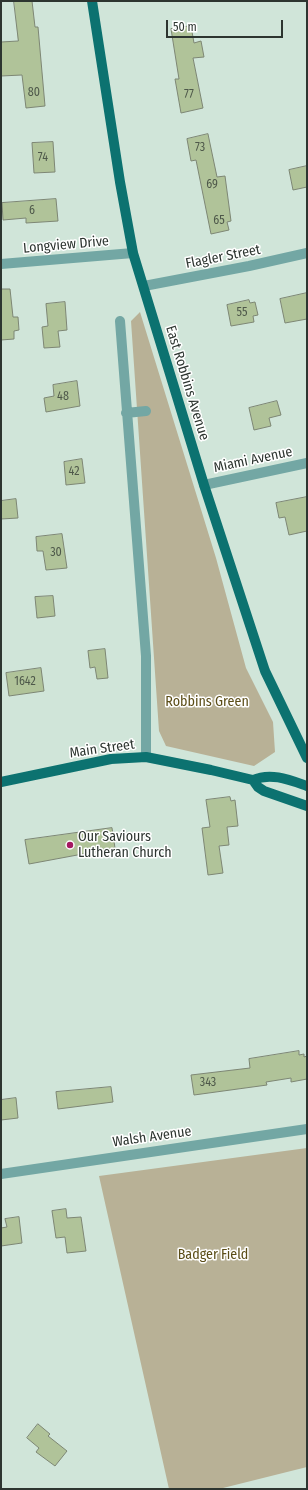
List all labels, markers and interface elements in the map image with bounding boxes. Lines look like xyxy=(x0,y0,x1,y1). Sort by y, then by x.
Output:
scale bar xyxy=(168,12,285,38)
text: 50 m xyxy=(173,20,197,34)
house number: 80 xyxy=(28,86,40,100)
house number: 77 xyxy=(184,88,194,102)
house number: 73 xyxy=(195,141,205,155)
house number: 74 xyxy=(38,151,48,165)
house number: 69 xyxy=(206,178,218,192)
house number: 6 xyxy=(29,204,35,218)
house number: 65 xyxy=(213,214,225,228)
street label: Longview Drive xyxy=(22,233,110,257)
street label: Flagler Street xyxy=(184,241,262,273)
house number: 55 xyxy=(237,306,247,320)
street label: East Robbins Avenue xyxy=(162,324,212,442)
house number: 48 xyxy=(57,390,69,404)
street label: Miami Avenue xyxy=(212,443,294,477)
house number: 42 xyxy=(69,465,79,479)
house number: 30 xyxy=(50,546,62,560)
house number: 1642 xyxy=(14,675,36,689)
park label: Robbins Green xyxy=(165,694,249,710)
street label: Main Street xyxy=(68,736,136,762)
place label: Our Saviours Lutheran Church xyxy=(78,829,172,862)
marker: Our Saviours Lutheran Church xyxy=(65,840,75,850)
house number: 343 xyxy=(200,1076,216,1090)
street label: Walsh Avenue xyxy=(112,1123,192,1151)
park label: Badger Field xyxy=(178,1247,248,1263)

